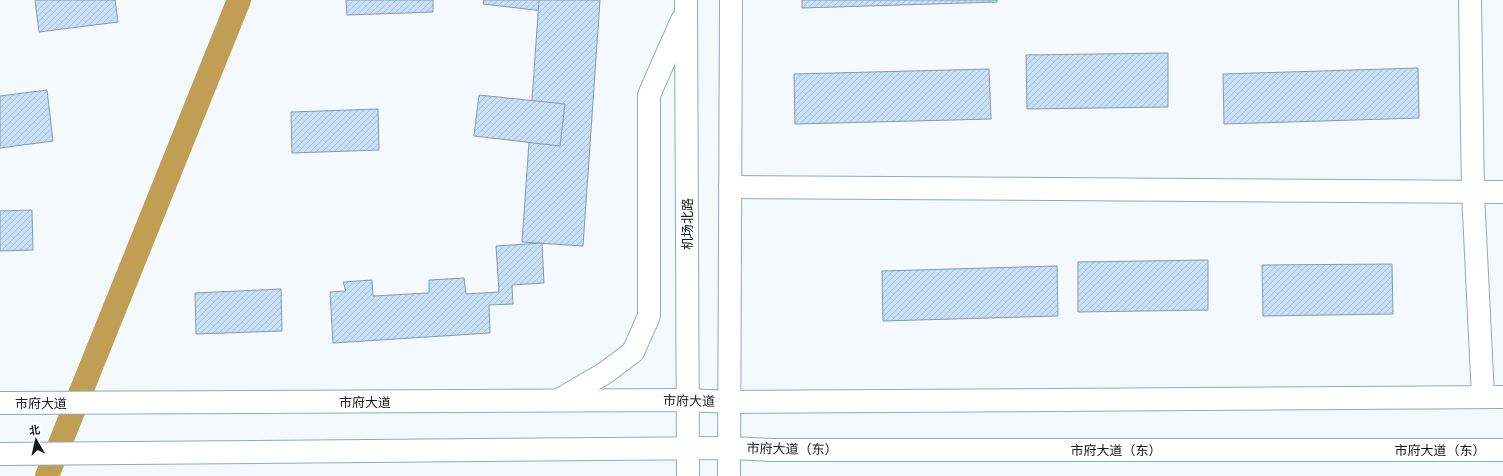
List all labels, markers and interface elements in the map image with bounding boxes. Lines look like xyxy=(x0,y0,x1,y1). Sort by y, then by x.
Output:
street label: 机场北路 xyxy=(679,198,696,250)
street label: 市府大道 xyxy=(663,392,715,410)
street label: 市府大道 xyxy=(339,394,391,411)
street label: 市府大道 xyxy=(15,395,67,412)
north arrow xyxy=(16,420,56,460)
text: 北 xyxy=(28,422,41,438)
street label: 市府大道（东） xyxy=(746,440,838,458)
street label: 市府大道（东） xyxy=(1070,442,1162,459)
street label: 市府大道（东） xyxy=(1394,442,1486,459)

